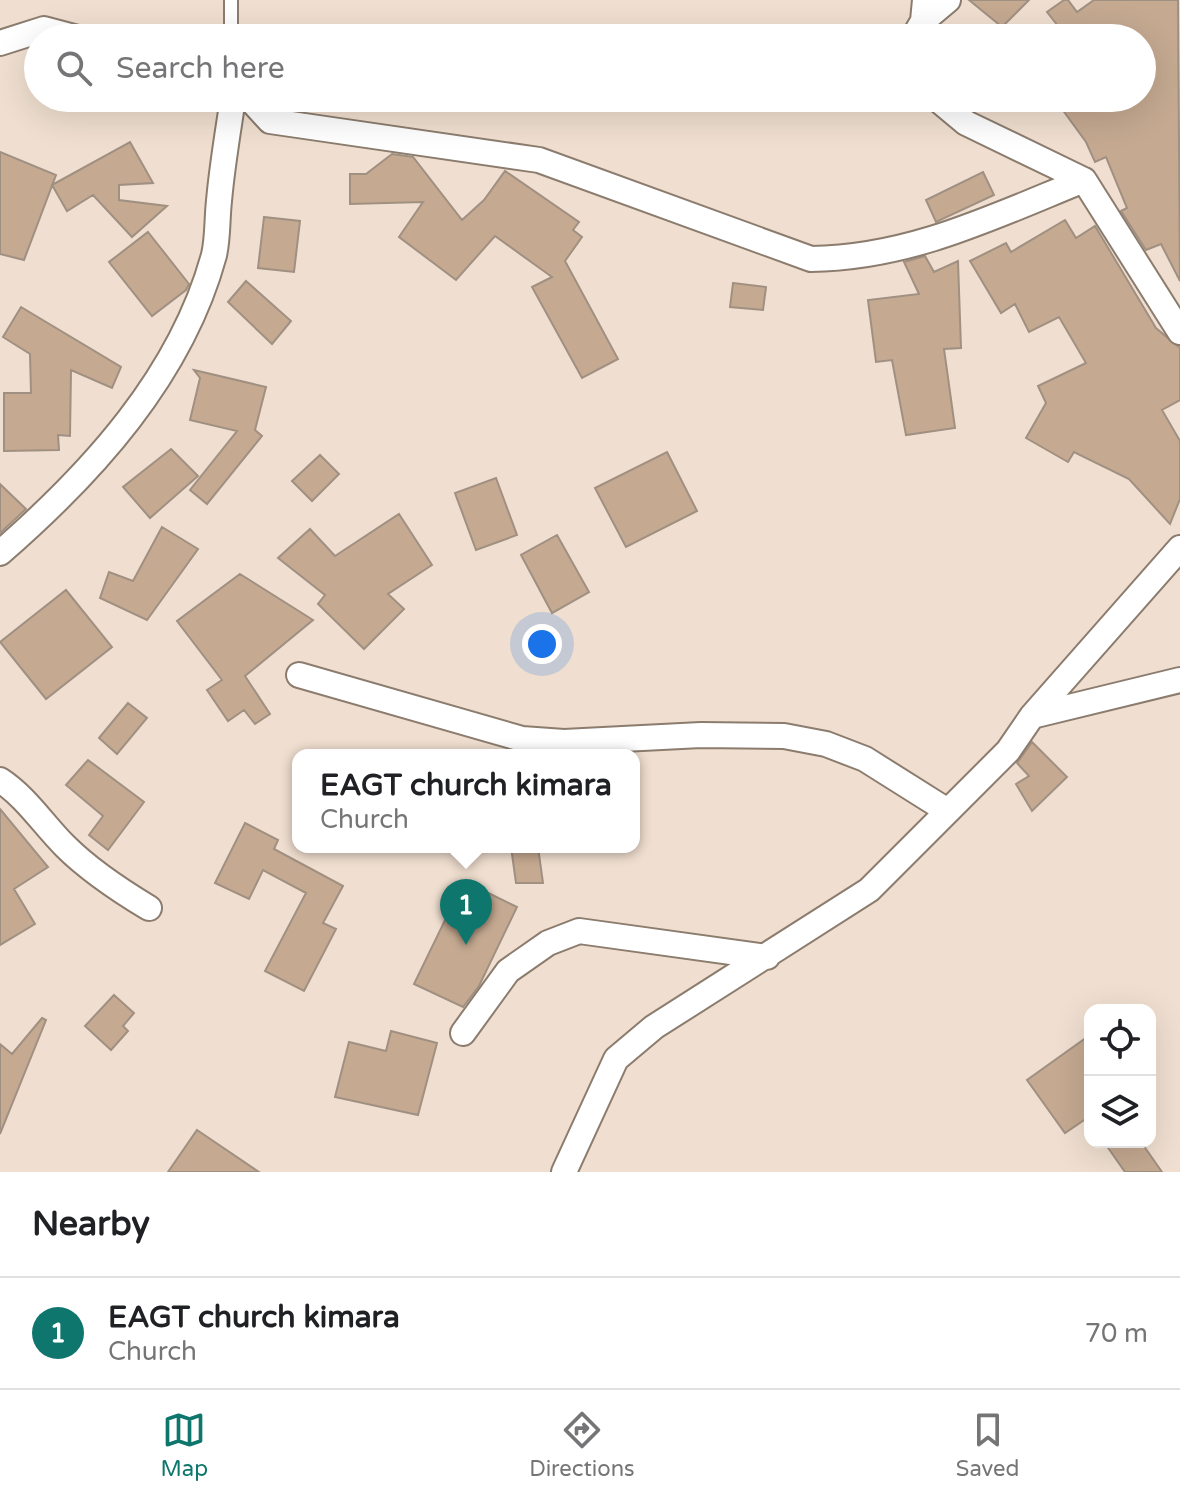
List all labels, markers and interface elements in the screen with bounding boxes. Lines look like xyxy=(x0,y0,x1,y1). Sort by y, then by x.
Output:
search box xyxy=(24,24,1156,112)
icon: search xyxy=(52,46,96,90)
text: Search here xyxy=(116,50,285,87)
your location xyxy=(522,624,562,664)
popup xyxy=(292,749,640,853)
text: EAGT church kimara xyxy=(320,767,612,804)
text: Church xyxy=(320,804,409,835)
pin: 1 xyxy=(440,879,492,945)
map controls xyxy=(1084,1004,1156,1148)
button: locate xyxy=(1084,1004,1156,1076)
button: layers xyxy=(1084,1076,1156,1148)
text: Nearby xyxy=(32,1204,150,1245)
text: EAGT church kimara xyxy=(108,1299,400,1336)
text: 1 xyxy=(50,1318,66,1349)
text: 70 m xyxy=(1085,1318,1148,1349)
text: Church xyxy=(108,1336,197,1367)
tab: Map xyxy=(161,1408,208,1482)
tab: Directions xyxy=(529,1408,635,1482)
tab: Saved xyxy=(956,1408,1019,1482)

